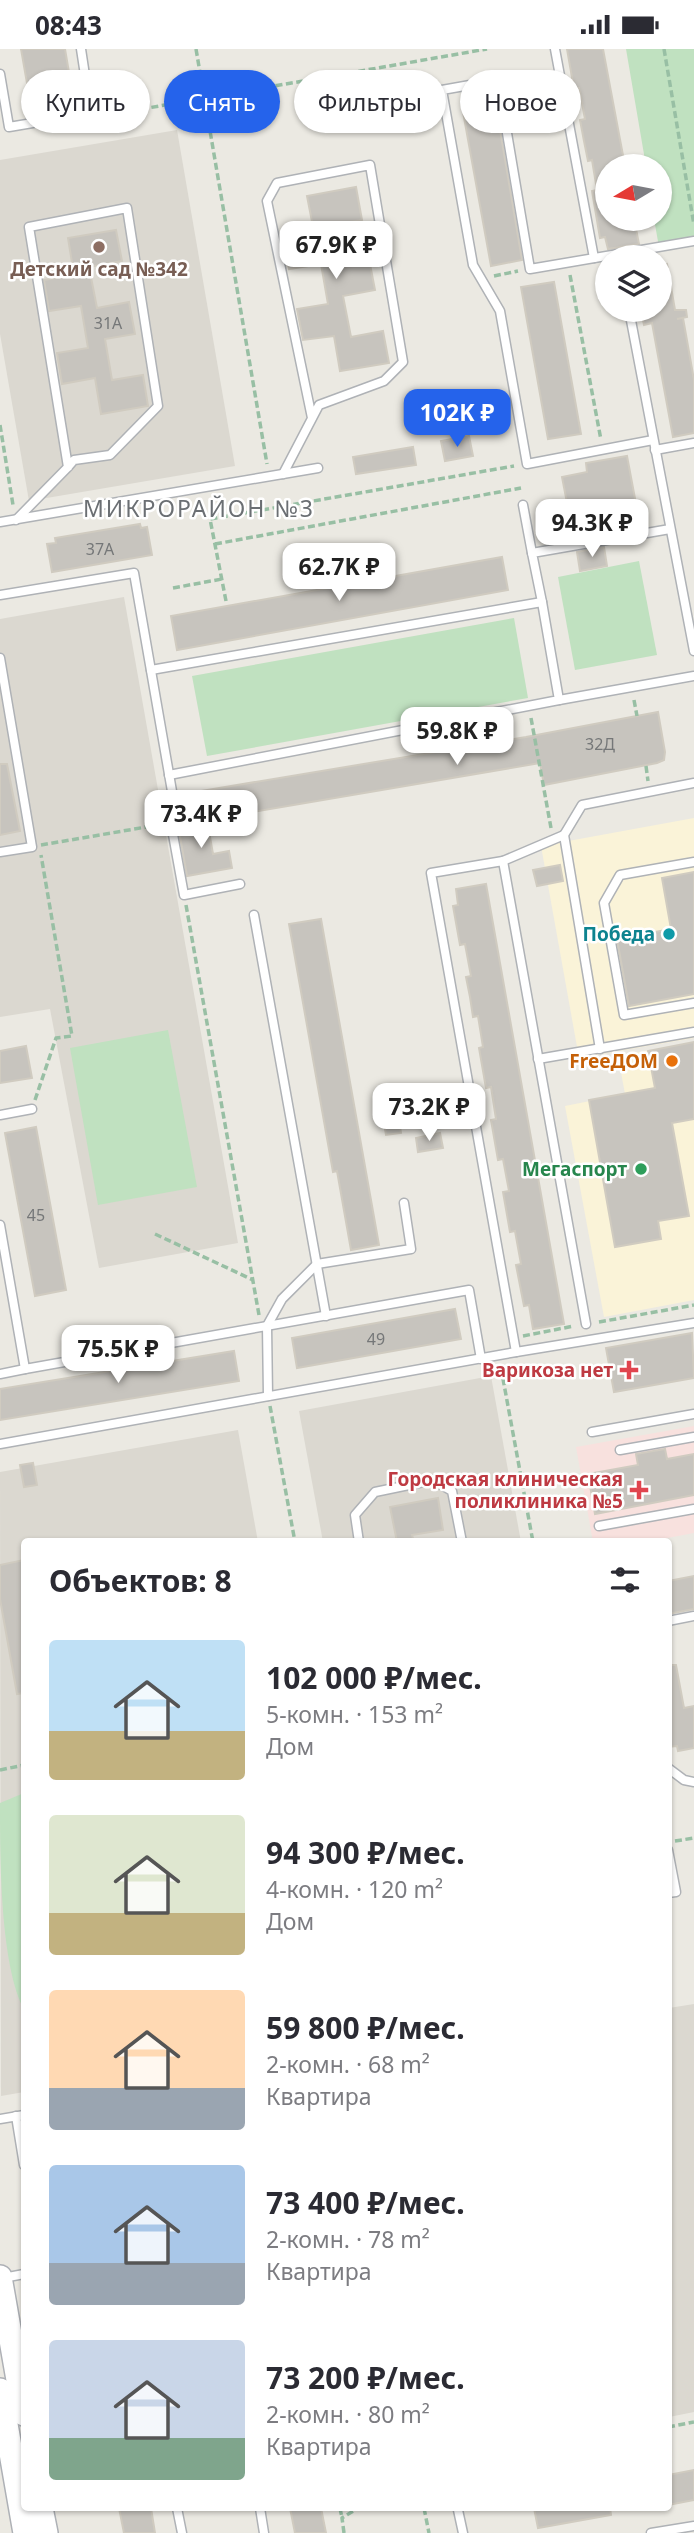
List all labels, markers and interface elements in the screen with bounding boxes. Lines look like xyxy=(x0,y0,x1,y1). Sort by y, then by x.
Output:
text: 08:43 xyxy=(35,7,102,43)
chip: Купить xyxy=(21,70,150,133)
chip: Снять xyxy=(164,70,280,133)
chip: Фильтры xyxy=(294,70,446,133)
chip: Новое xyxy=(460,70,581,133)
north arrow xyxy=(595,154,672,231)
map controls xyxy=(595,154,672,322)
pin: 67.9K ₽ xyxy=(271,222,401,281)
text: 67.9K ₽ xyxy=(296,228,376,260)
marker: Детский сад №342 xyxy=(91,239,107,255)
button: layers xyxy=(595,245,672,322)
place label: Детский сад №342 xyxy=(10,256,188,282)
house number: 31А xyxy=(94,312,123,334)
pin: 102K ₽ xyxy=(400,389,514,449)
text: 102K ₽ xyxy=(420,396,494,428)
district label: МИКРОРАЙОН №3 xyxy=(83,492,315,524)
pin: 94.3K ₽ xyxy=(527,499,657,559)
text: 94.3K ₽ xyxy=(552,506,632,538)
house number: 37А xyxy=(86,538,115,560)
pin: 62.7K ₽ xyxy=(274,543,404,603)
text: 62.7K ₽ xyxy=(299,550,379,582)
pin: 59.8K ₽ xyxy=(392,707,522,767)
text: 59.8K ₽ xyxy=(417,714,497,746)
house number: 32Д xyxy=(585,733,615,755)
pin: 73.4K ₽ xyxy=(136,791,266,850)
text: 73.4K ₽ xyxy=(161,797,241,829)
place label: Победа xyxy=(583,921,655,947)
marker: Победа xyxy=(661,926,677,942)
place label: FreeДОМ xyxy=(569,1048,658,1074)
marker: FreeДОМ xyxy=(664,1053,680,1069)
pin: 73.2K ₽ xyxy=(364,1083,494,1143)
text: 73.2K ₽ xyxy=(389,1090,469,1122)
place label: Мегаспорт xyxy=(522,1156,627,1182)
marker: Мегаспорт xyxy=(633,1161,649,1177)
house number: 45 xyxy=(27,1204,45,1226)
pin: 75.5K ₽ xyxy=(53,1325,183,1385)
house number: 49 xyxy=(367,1328,385,1350)
text: 75.5K ₽ xyxy=(78,1332,158,1364)
place label: Варикоза нет xyxy=(482,1357,613,1383)
marker: Варикоза нет xyxy=(619,1360,639,1380)
place label: Городская клиническая поликлиника №5 xyxy=(388,1466,623,1514)
marker: Городская клиническая поликлиника №5 xyxy=(629,1480,649,1500)
text: Объектов: 8 xyxy=(49,1560,232,1601)
icon: filters xyxy=(606,1561,644,1599)
text: 102 000 ₽/мес. xyxy=(266,1657,482,1698)
icon: home xyxy=(105,1668,189,1752)
text: 5-комн. · 153 m² xyxy=(266,1698,443,1730)
text: Дом xyxy=(266,1730,314,1762)
text: 94 300 ₽/мес. xyxy=(266,1832,465,1873)
icon: home xyxy=(105,1843,189,1927)
text: 4-комн. · 120 m² xyxy=(266,1873,443,1905)
text: Дом xyxy=(266,1905,314,1937)
text: 59 800 ₽/мес. xyxy=(266,2007,465,2048)
icon: home xyxy=(105,2018,189,2102)
text: 2-комн. · 68 m² xyxy=(266,2048,430,2080)
text: Квартира xyxy=(266,2080,372,2112)
text: 73 400 ₽/мес. xyxy=(266,2182,465,2223)
icon: home xyxy=(105,2193,189,2277)
text: 2-комн. · 78 m² xyxy=(266,2223,430,2255)
text: Квартира xyxy=(266,2255,372,2287)
text: 73 200 ₽/мес. xyxy=(266,2357,465,2398)
icon: home xyxy=(105,2368,189,2452)
text: 2-комн. · 80 m² xyxy=(266,2398,430,2430)
text: Квартира xyxy=(266,2430,372,2462)

